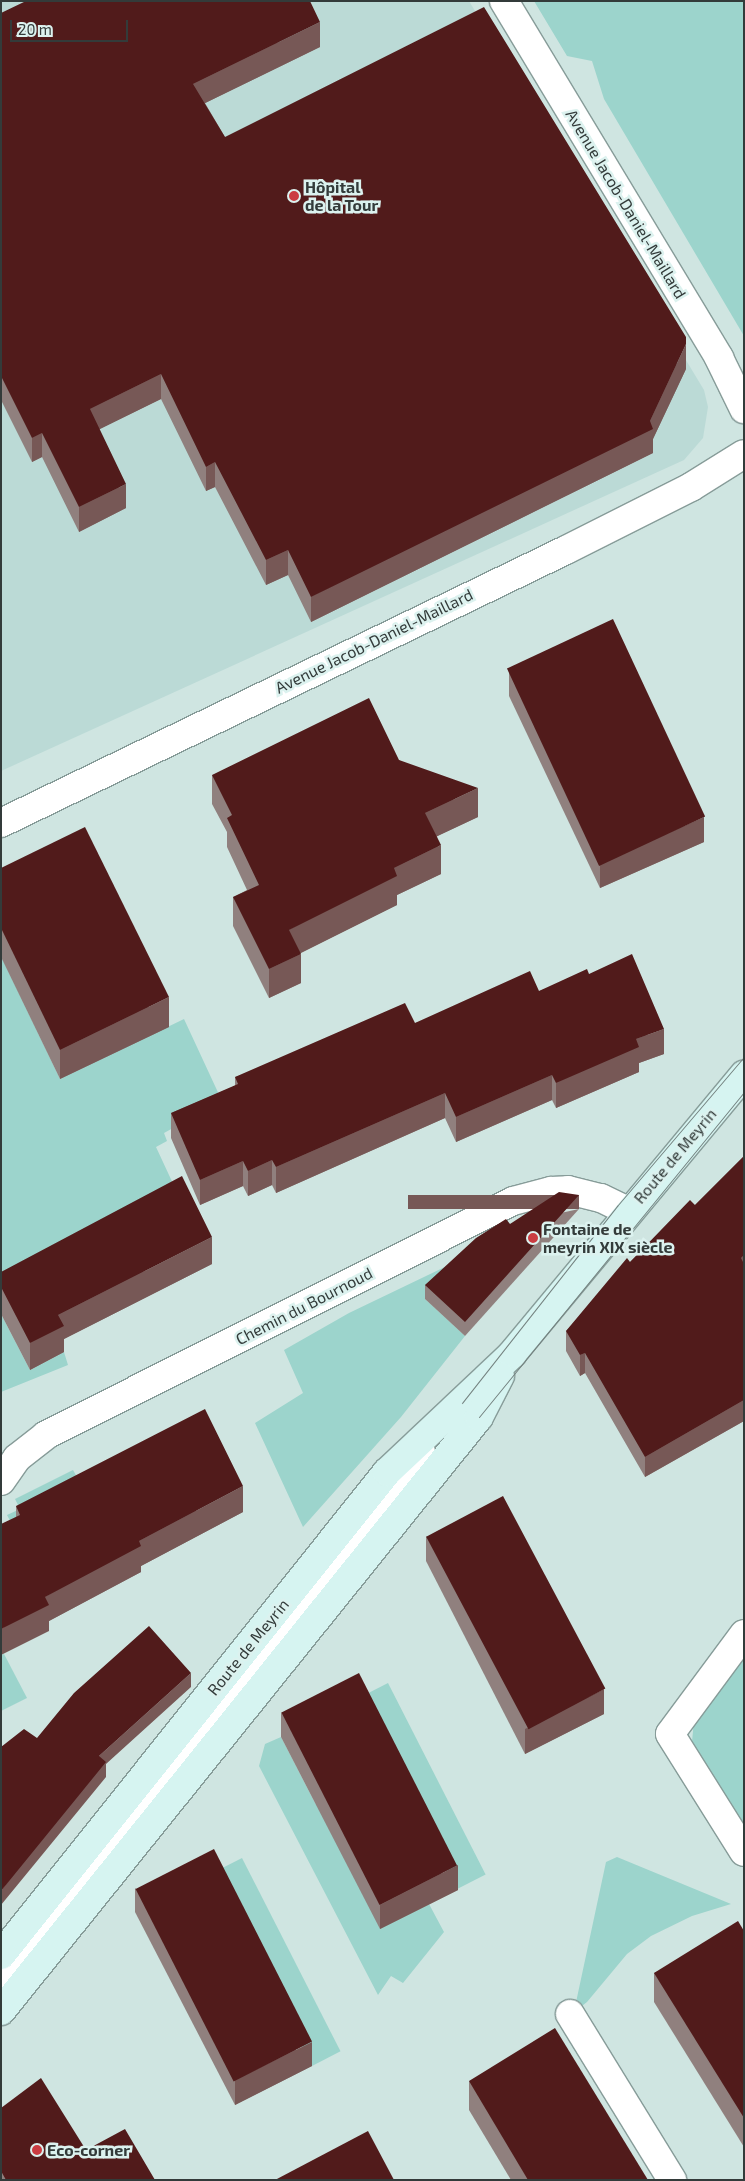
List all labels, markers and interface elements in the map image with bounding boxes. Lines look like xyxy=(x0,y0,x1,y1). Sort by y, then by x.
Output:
scale bar xyxy=(12,10,130,42)
text: 20 m xyxy=(18,20,52,38)
street label: Avenue Jacob-Daniel-Maillard xyxy=(562,106,690,302)
place label: Hôpital de la Tour xyxy=(305,177,379,215)
marker: Hôpital de la Tour xyxy=(287,189,301,203)
street label: Avenue Jacob-Daniel-Maillard xyxy=(272,585,476,697)
street label: Route de Meyrin xyxy=(630,1105,720,1207)
place label: Fontaine de meyrin XIX siècle xyxy=(543,1219,673,1257)
marker: Fontaine de meyrin XIX siècle xyxy=(527,1232,539,1244)
street label: Chemin du Bournoud xyxy=(232,1263,376,1349)
street label: Route de Meyrin xyxy=(203,1595,293,1699)
place label: Eco-corner xyxy=(47,2140,130,2160)
marker: Eco-corner xyxy=(31,2144,43,2156)

